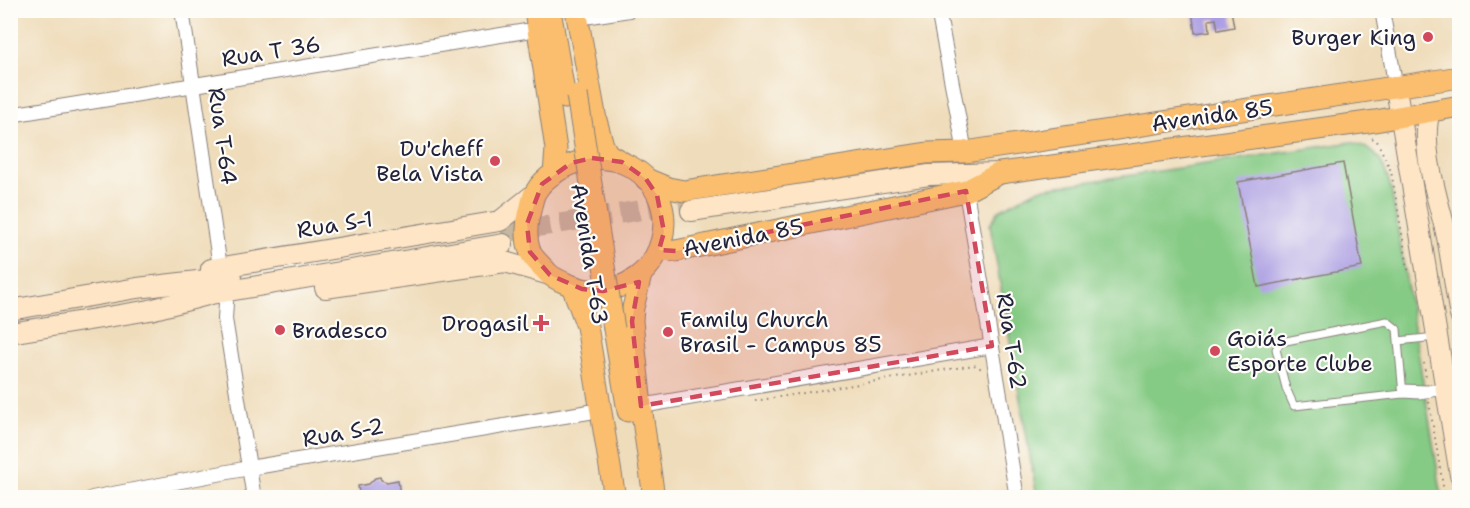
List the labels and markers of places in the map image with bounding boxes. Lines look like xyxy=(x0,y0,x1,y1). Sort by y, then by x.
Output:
place label: Burger King xyxy=(1291,23,1416,52)
marker: Burger King xyxy=(1421,30,1435,44)
place label: Du'cheff Bela Vista xyxy=(376,134,484,188)
marker: Du'cheff Bela Vista xyxy=(488,154,502,168)
place label: Family Church Brasil - Campus 85 xyxy=(680,305,882,359)
place label: Drogasil xyxy=(442,309,529,338)
place label: Bradesco xyxy=(292,316,388,345)
marker: Drogasil xyxy=(534,316,548,330)
marker: Bradesco xyxy=(273,323,287,337)
place label: Goiás Esporte Clube xyxy=(1227,324,1373,378)
marker: Family Church Brasil - Campus 85 xyxy=(661,325,675,339)
marker: Goiás Esporte Clube xyxy=(1208,344,1222,358)

